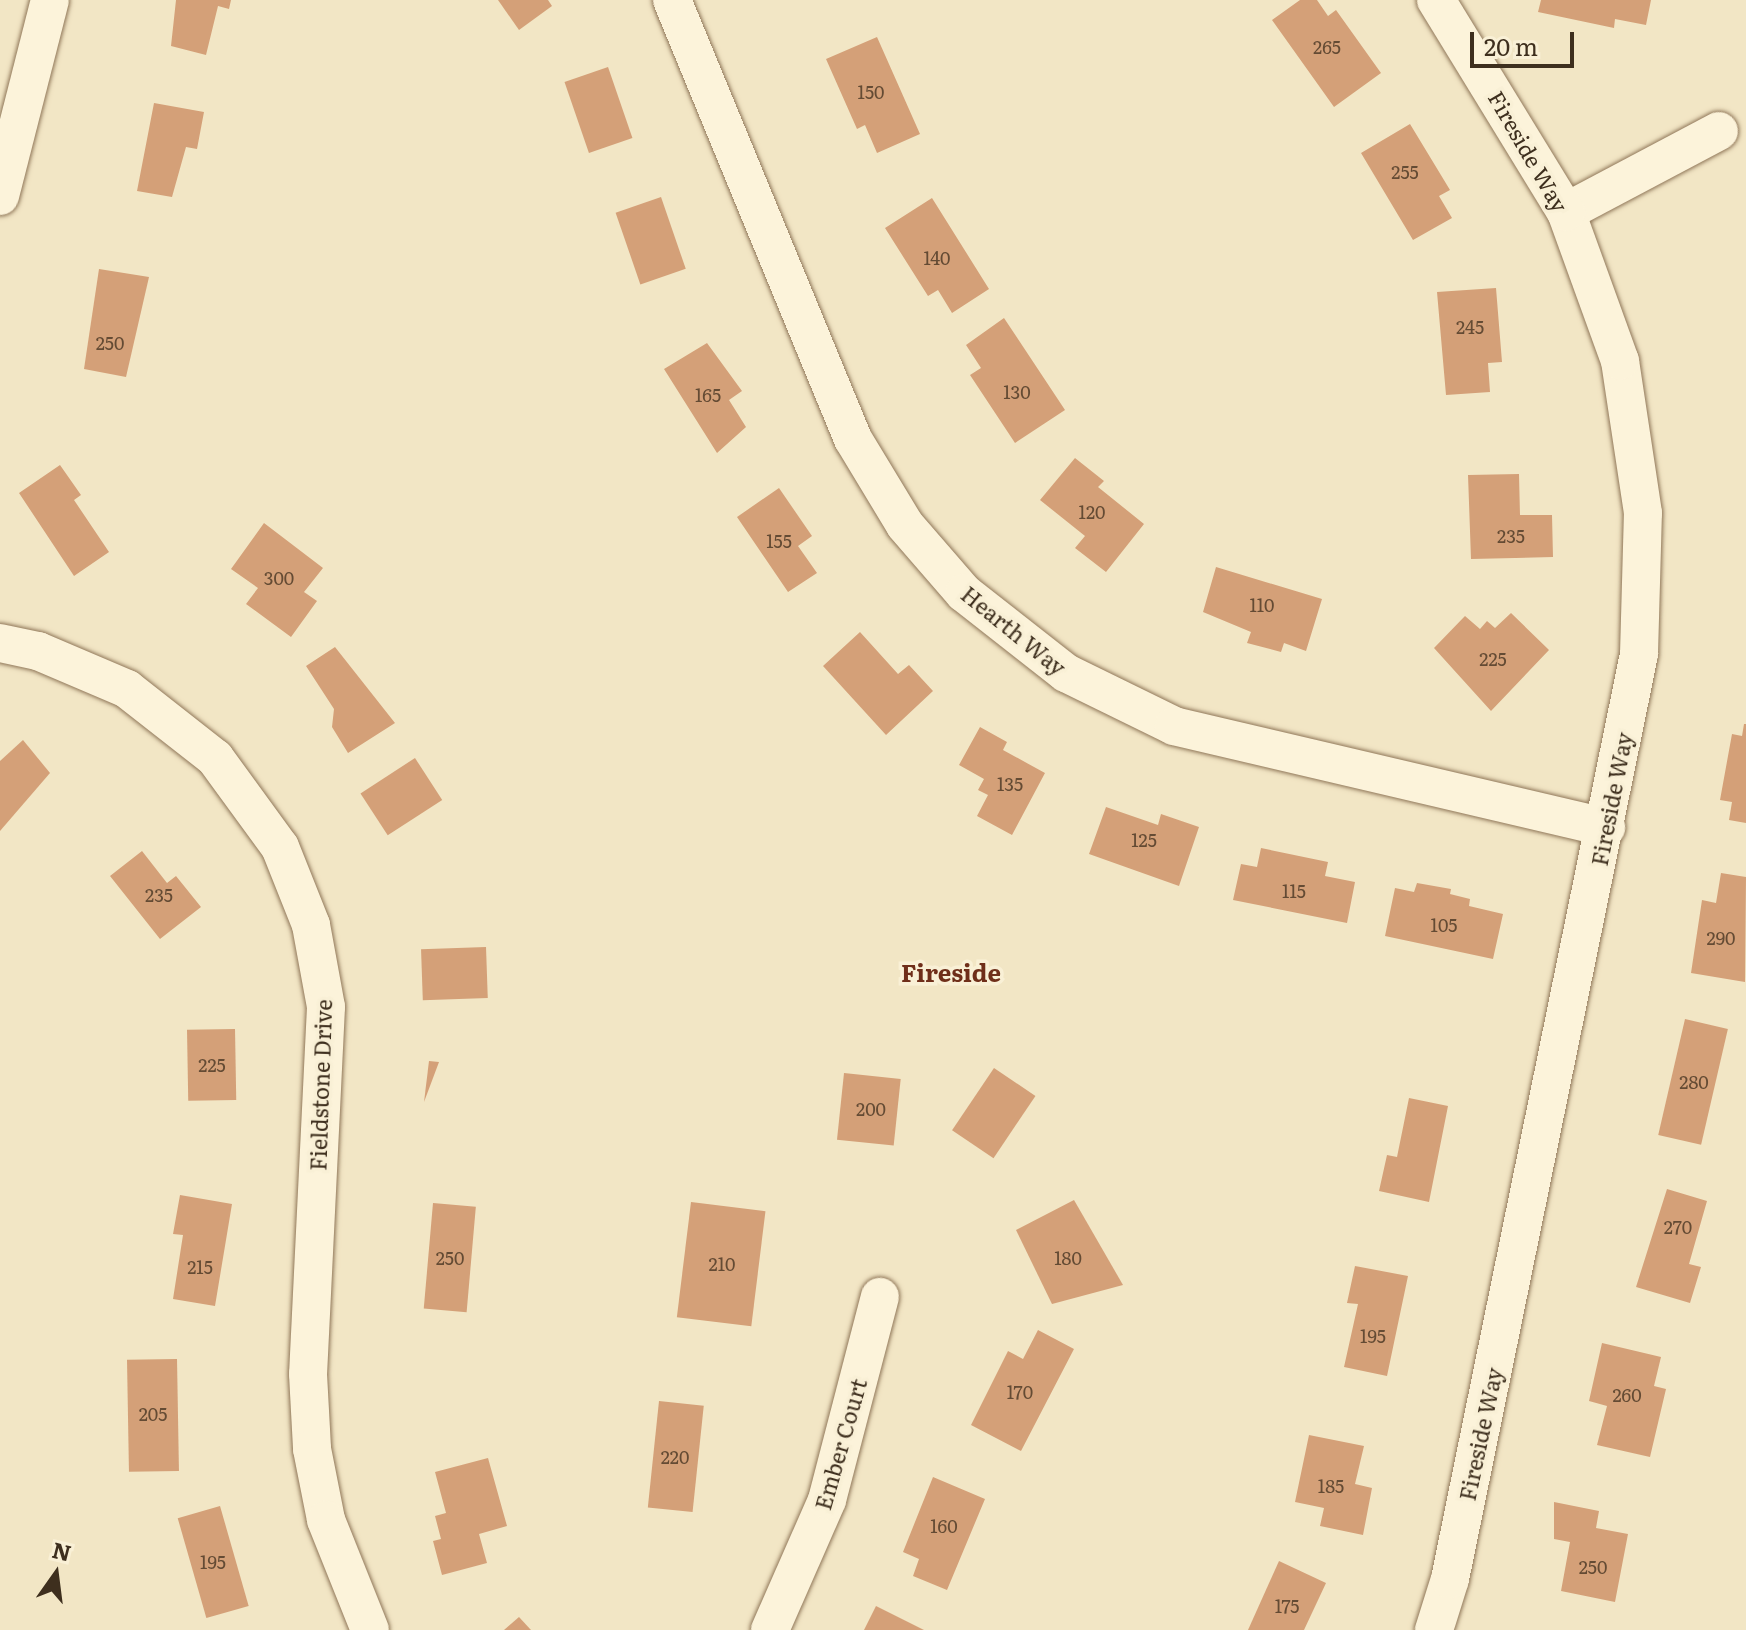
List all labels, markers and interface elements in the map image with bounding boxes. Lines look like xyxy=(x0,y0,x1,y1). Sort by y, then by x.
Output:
scale bar xyxy=(1474,16,1578,66)
text: 20 m xyxy=(1484,28,1538,63)
house number: 265 xyxy=(1313,36,1341,58)
house number: 150 xyxy=(858,81,884,103)
street label: Fireside Way xyxy=(1484,86,1574,216)
house number: 255 xyxy=(1391,161,1419,183)
house number: 140 xyxy=(924,247,950,269)
house number: 245 xyxy=(1456,316,1484,338)
house number: 250 xyxy=(96,332,124,354)
house number: 130 xyxy=(1003,381,1031,403)
house number: 165 xyxy=(695,384,721,406)
house number: 120 xyxy=(1079,501,1105,523)
house number: 235 xyxy=(1497,525,1525,547)
house number: 155 xyxy=(766,530,792,552)
house number: 300 xyxy=(264,567,294,589)
street label: Hearth Way xyxy=(957,580,1071,680)
house number: 110 xyxy=(1249,594,1275,616)
house number: 225 xyxy=(1479,648,1507,670)
street label: Fireside Way xyxy=(1585,730,1637,868)
house number: 135 xyxy=(997,773,1023,795)
house number: 125 xyxy=(1131,829,1157,851)
house number: 115 xyxy=(1282,880,1306,902)
house number: 235 xyxy=(145,884,173,906)
house number: 105 xyxy=(1431,914,1457,936)
house number: 290 xyxy=(1707,927,1735,949)
district label: Fireside xyxy=(901,958,1001,986)
street label: Fieldstone Drive xyxy=(304,999,336,1171)
house number: 225 xyxy=(198,1054,226,1076)
house number: 280 xyxy=(1679,1071,1709,1093)
house number: 200 xyxy=(856,1098,886,1120)
house number: 270 xyxy=(1664,1216,1692,1238)
house number: 250 xyxy=(436,1247,464,1269)
house number: 180 xyxy=(1054,1247,1082,1269)
house number: 210 xyxy=(709,1253,735,1275)
house number: 215 xyxy=(187,1256,213,1278)
house number: 195 xyxy=(1360,1325,1386,1347)
street label: Fireside Way xyxy=(1453,1365,1507,1503)
street label: Ember Court xyxy=(809,1375,871,1513)
house number: 170 xyxy=(1007,1381,1033,1403)
house number: 260 xyxy=(1612,1384,1642,1406)
house number: 205 xyxy=(139,1403,167,1425)
house number: 220 xyxy=(661,1446,689,1468)
house number: 185 xyxy=(1318,1475,1344,1497)
house number: 160 xyxy=(930,1515,958,1537)
text: N xyxy=(49,1532,75,1568)
north arrow xyxy=(16,1534,96,1614)
house number: 195 xyxy=(200,1551,226,1573)
house number: 250 xyxy=(1579,1556,1607,1578)
house number: 175 xyxy=(1275,1595,1299,1617)

